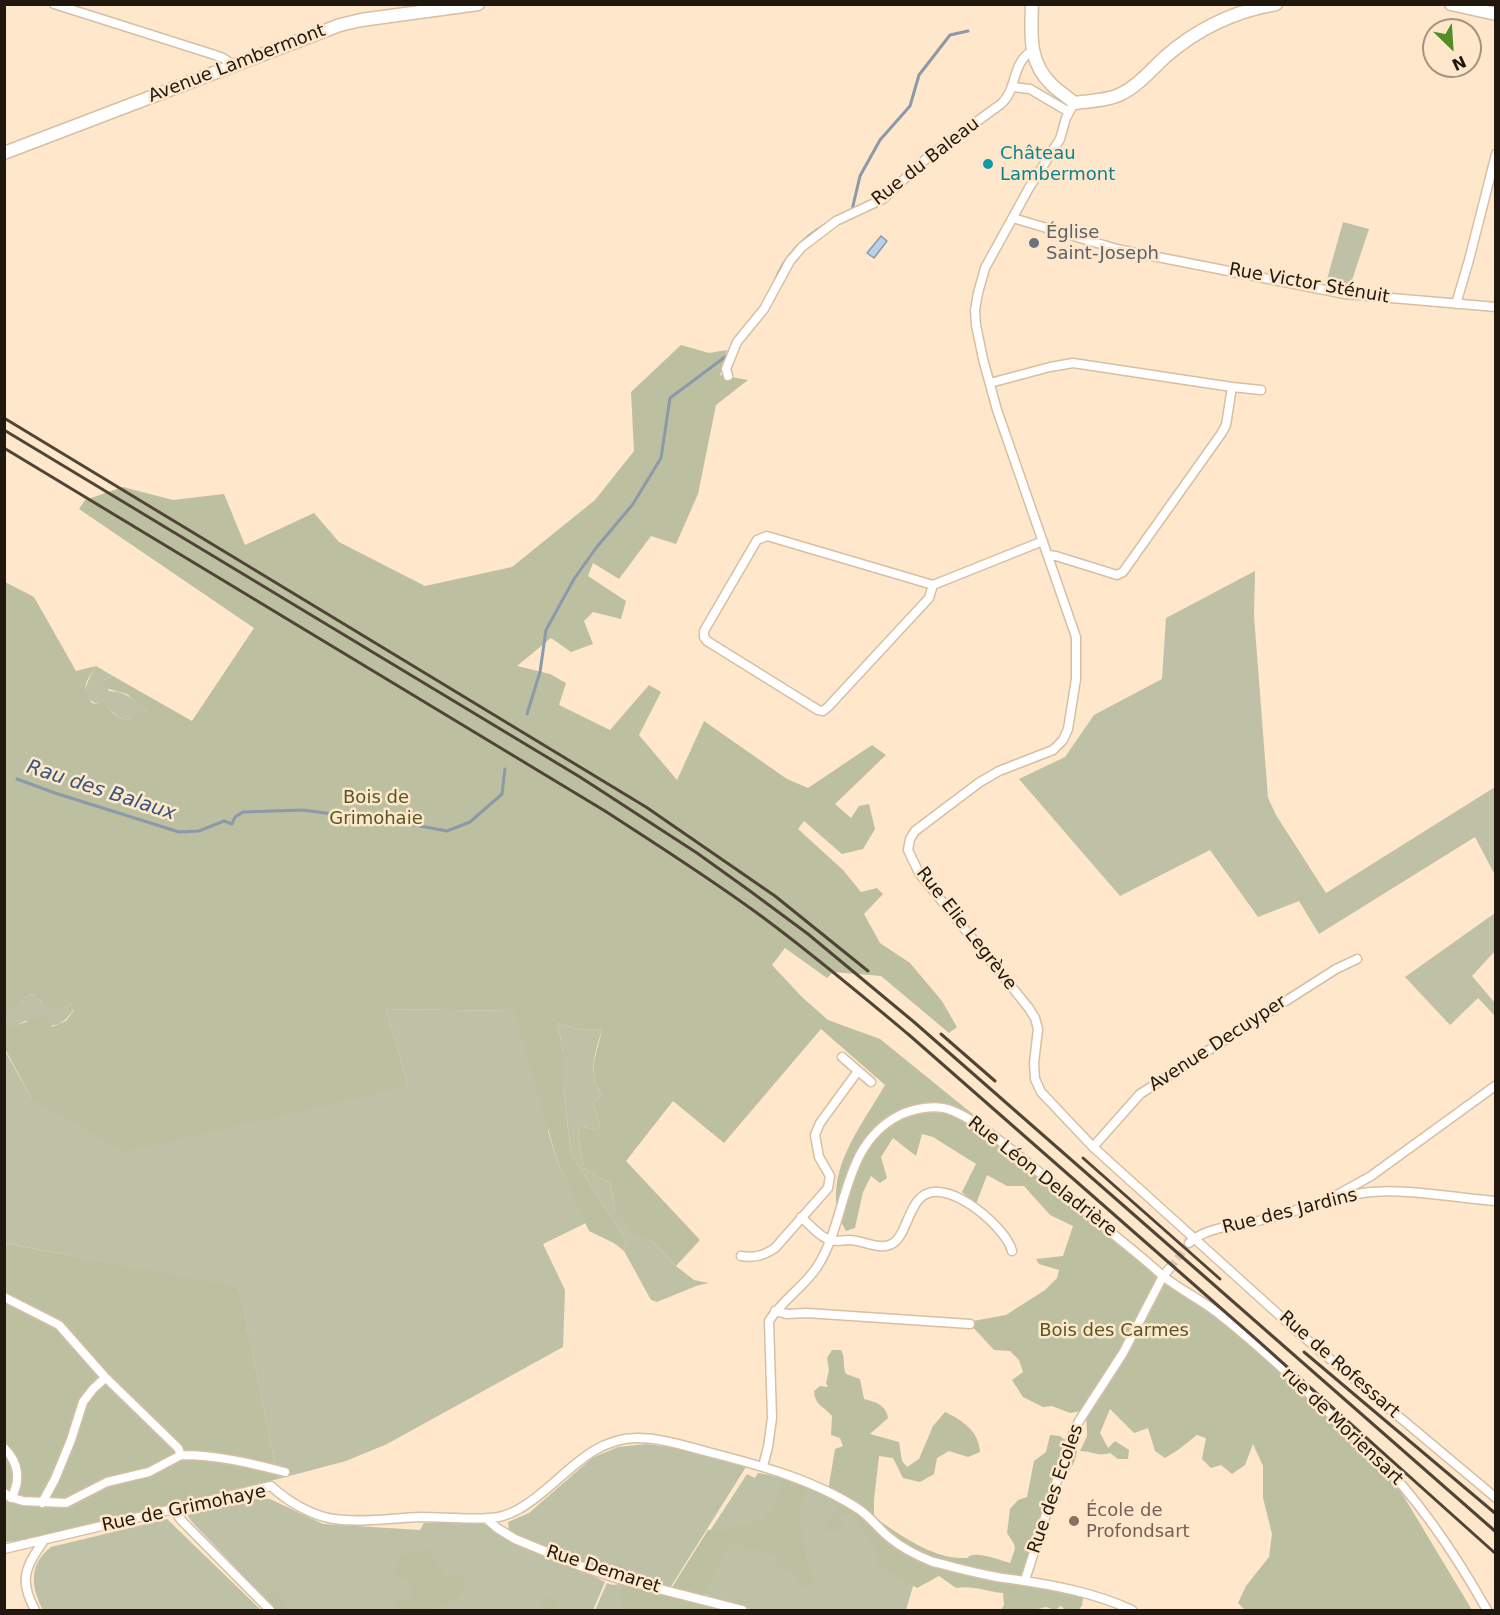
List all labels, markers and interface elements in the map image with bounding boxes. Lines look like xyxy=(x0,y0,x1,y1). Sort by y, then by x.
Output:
north arrow xyxy=(1422,18,1482,78)
street label: Avenue Lambermont xyxy=(145,20,329,108)
text: N xyxy=(1449,52,1469,74)
street label: Rue du Baleau xyxy=(868,113,984,211)
place label: Château Lambermont xyxy=(1000,143,1115,186)
marker: Château Lambermont xyxy=(981,157,995,171)
place label: Église Saint-Joseph xyxy=(1046,222,1159,264)
marker: Église Saint-Joseph xyxy=(1027,236,1041,250)
street label: Rue Victor Sténuit xyxy=(1227,259,1391,309)
water label: Rau des Balaux xyxy=(23,756,179,826)
park label: Bois de Grimohaie xyxy=(329,787,423,830)
street label: Rue Elie Legrève xyxy=(911,863,1021,995)
street label: Avenue Decuyper xyxy=(1145,992,1291,1096)
street label: Rue Léon Deladrière xyxy=(963,1112,1121,1242)
street label: Rue des Jardins xyxy=(1220,1185,1360,1239)
street label: Rue de Rofessart xyxy=(1274,1307,1404,1423)
park label: Bois des Carmes xyxy=(1039,1320,1189,1342)
street label: rue de Moriensart xyxy=(1277,1364,1407,1490)
street label: Rue des Ecoles xyxy=(1024,1422,1088,1556)
street label: Rue de Grimohaye xyxy=(100,1481,268,1537)
place label: École de Profondsart xyxy=(1086,1500,1190,1543)
marker: École de Profondsart xyxy=(1067,1514,1081,1528)
street label: Rue Demaret xyxy=(543,1541,663,1599)

